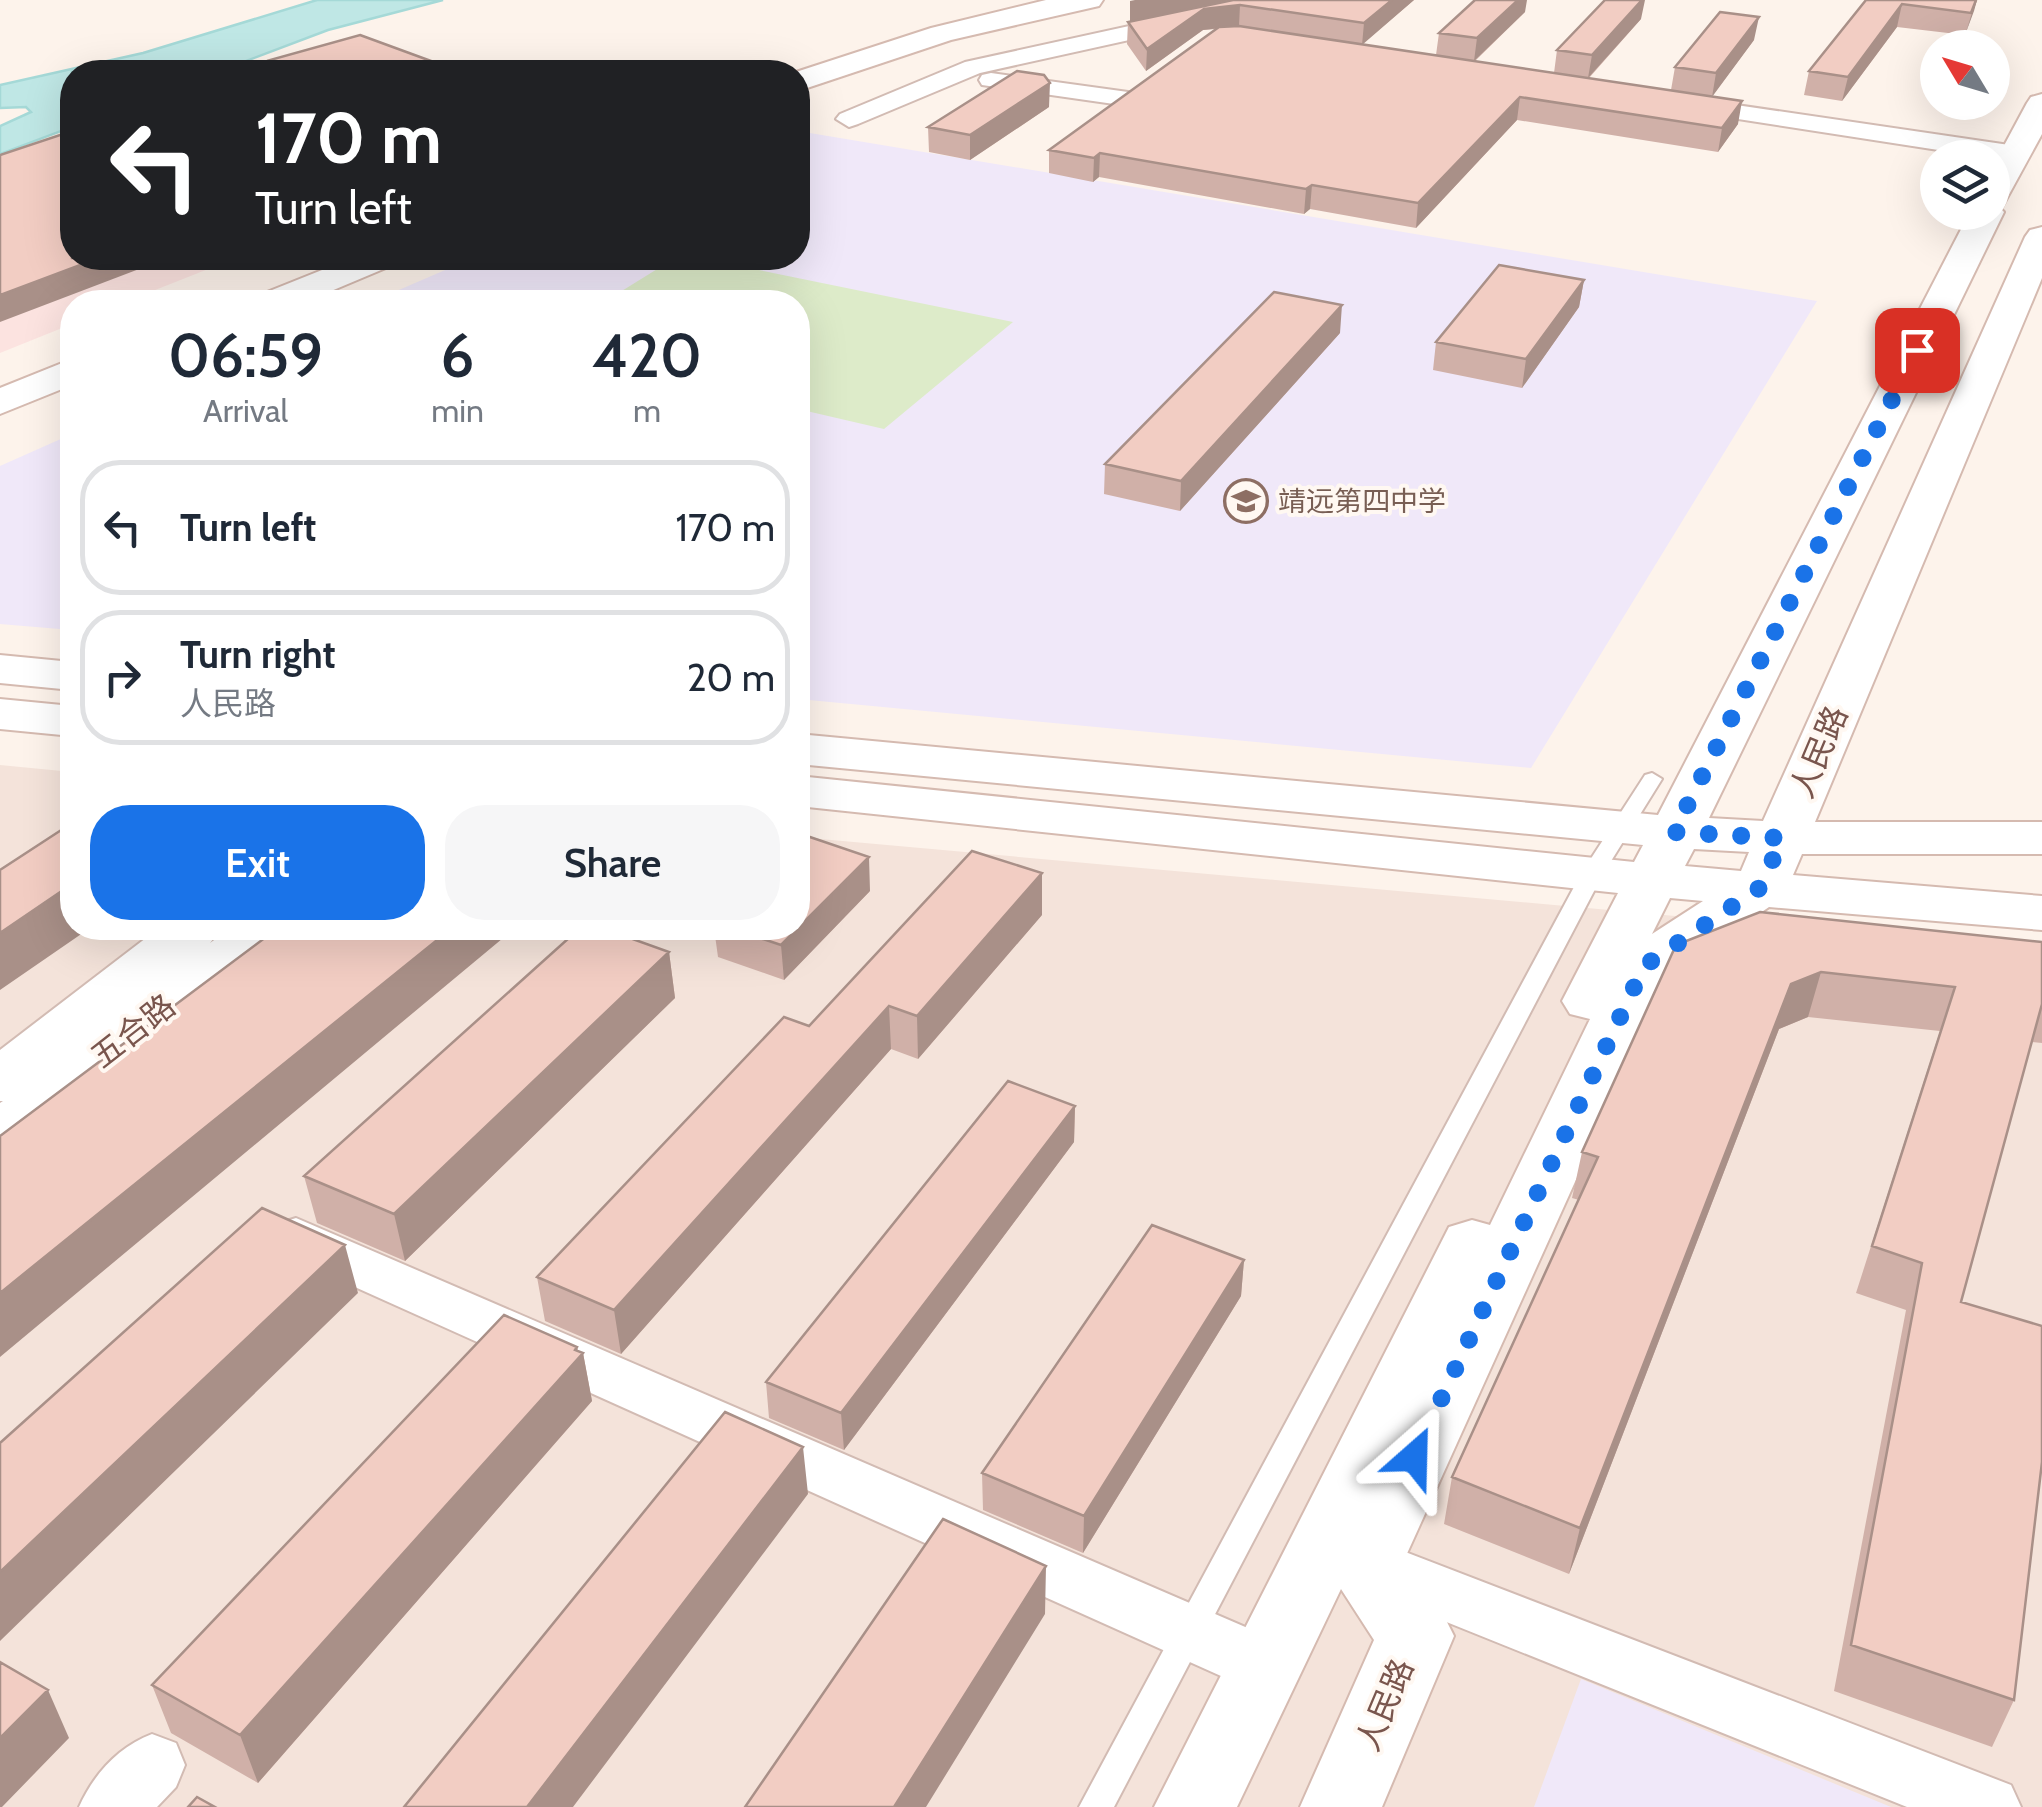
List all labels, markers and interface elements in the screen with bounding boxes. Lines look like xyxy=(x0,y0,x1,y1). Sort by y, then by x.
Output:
north arrow xyxy=(1920,30,2010,120)
map controls xyxy=(1920,30,2010,230)
text: 170 m xyxy=(255,95,442,181)
icon: left xyxy=(90,100,220,230)
button: layers xyxy=(1920,140,2010,230)
text: Turn left xyxy=(255,181,412,235)
pin xyxy=(1875,308,1960,393)
text: 06:59 xyxy=(168,319,323,392)
text: 6 xyxy=(441,319,474,392)
text: 420 xyxy=(592,319,702,392)
icon: arrive xyxy=(1890,323,1945,378)
text: Arrival xyxy=(203,391,288,430)
text: min xyxy=(431,391,484,430)
text: m xyxy=(633,391,661,430)
school or university icon: 靖远第四中学 xyxy=(1223,478,1269,524)
place label: 靖远第四中学 xyxy=(1278,484,1446,518)
icon: left xyxy=(95,500,150,555)
text: Turn left xyxy=(180,504,316,551)
text: 170 m xyxy=(675,504,775,551)
text: Turn right xyxy=(180,631,336,678)
icon: right xyxy=(95,650,150,705)
text: 20 m xyxy=(687,654,775,701)
text: 人民路 xyxy=(180,684,276,723)
street label: 人民路 xyxy=(1782,700,1855,804)
button: Exit xyxy=(90,805,425,920)
button: Share xyxy=(445,805,780,920)
street label: 五合路 xyxy=(83,986,183,1076)
position arrow xyxy=(1362,1405,1466,1509)
street label: 人民路 xyxy=(1348,1653,1421,1757)

